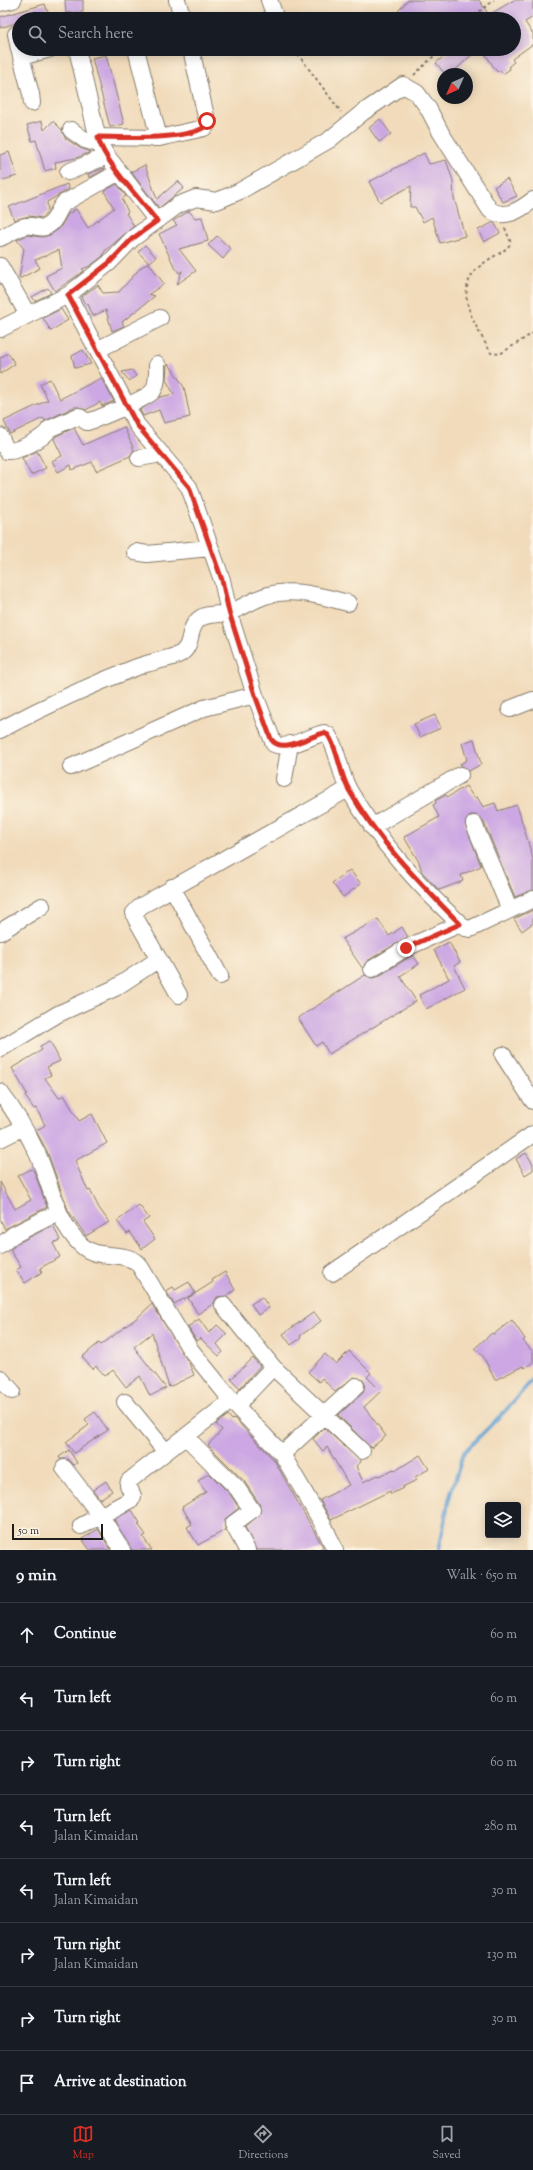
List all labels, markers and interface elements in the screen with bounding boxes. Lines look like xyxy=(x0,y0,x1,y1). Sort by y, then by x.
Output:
search box xyxy=(12,12,521,56)
icon: search xyxy=(26,23,48,45)
text: Search here xyxy=(58,24,133,45)
north arrow xyxy=(437,68,473,104)
route start xyxy=(198,112,216,130)
route end xyxy=(397,939,415,957)
map controls xyxy=(485,1502,521,1538)
button: layers xyxy=(485,1502,521,1538)
scale bar xyxy=(12,1522,103,1541)
text: 50 m xyxy=(18,1523,39,1539)
text: 9 min xyxy=(16,1564,57,1588)
text: Walk · 650 m xyxy=(446,1567,517,1585)
icon: ahead xyxy=(16,1624,38,1646)
text: Continue xyxy=(54,1624,116,1645)
text: 60 m xyxy=(490,1626,517,1644)
icon: left xyxy=(16,1688,38,1710)
text: Turn left xyxy=(54,1688,111,1709)
text: 60 m xyxy=(490,1690,517,1708)
icon: right xyxy=(16,1752,38,1774)
text: Turn right xyxy=(54,1752,120,1773)
text: 60 m xyxy=(490,1754,517,1772)
text: Turn left xyxy=(54,1807,111,1828)
icon: left xyxy=(16,1816,38,1838)
text: 280 m xyxy=(484,1818,517,1836)
text: Jalan Kimaidan xyxy=(54,1828,138,1846)
text: Turn left xyxy=(54,1871,111,1892)
icon: left xyxy=(16,1880,38,1902)
text: 30 m xyxy=(491,1882,517,1900)
text: Jalan Kimaidan xyxy=(54,1892,138,1910)
text: Turn right xyxy=(54,1935,120,1956)
icon: right xyxy=(16,1944,38,1966)
text: 130 m xyxy=(487,1946,517,1964)
text: Jalan Kimaidan xyxy=(54,1956,138,1974)
icon: right xyxy=(16,2008,38,2030)
text: Turn right xyxy=(54,2008,120,2029)
text: 30 m xyxy=(491,2010,517,2028)
icon: arrive xyxy=(16,2072,38,2094)
text: Arrive at destination xyxy=(54,2072,187,2093)
tab: Map xyxy=(72,2123,94,2163)
tab: Directions xyxy=(239,2123,288,2163)
tab: Saved xyxy=(433,2123,461,2163)

